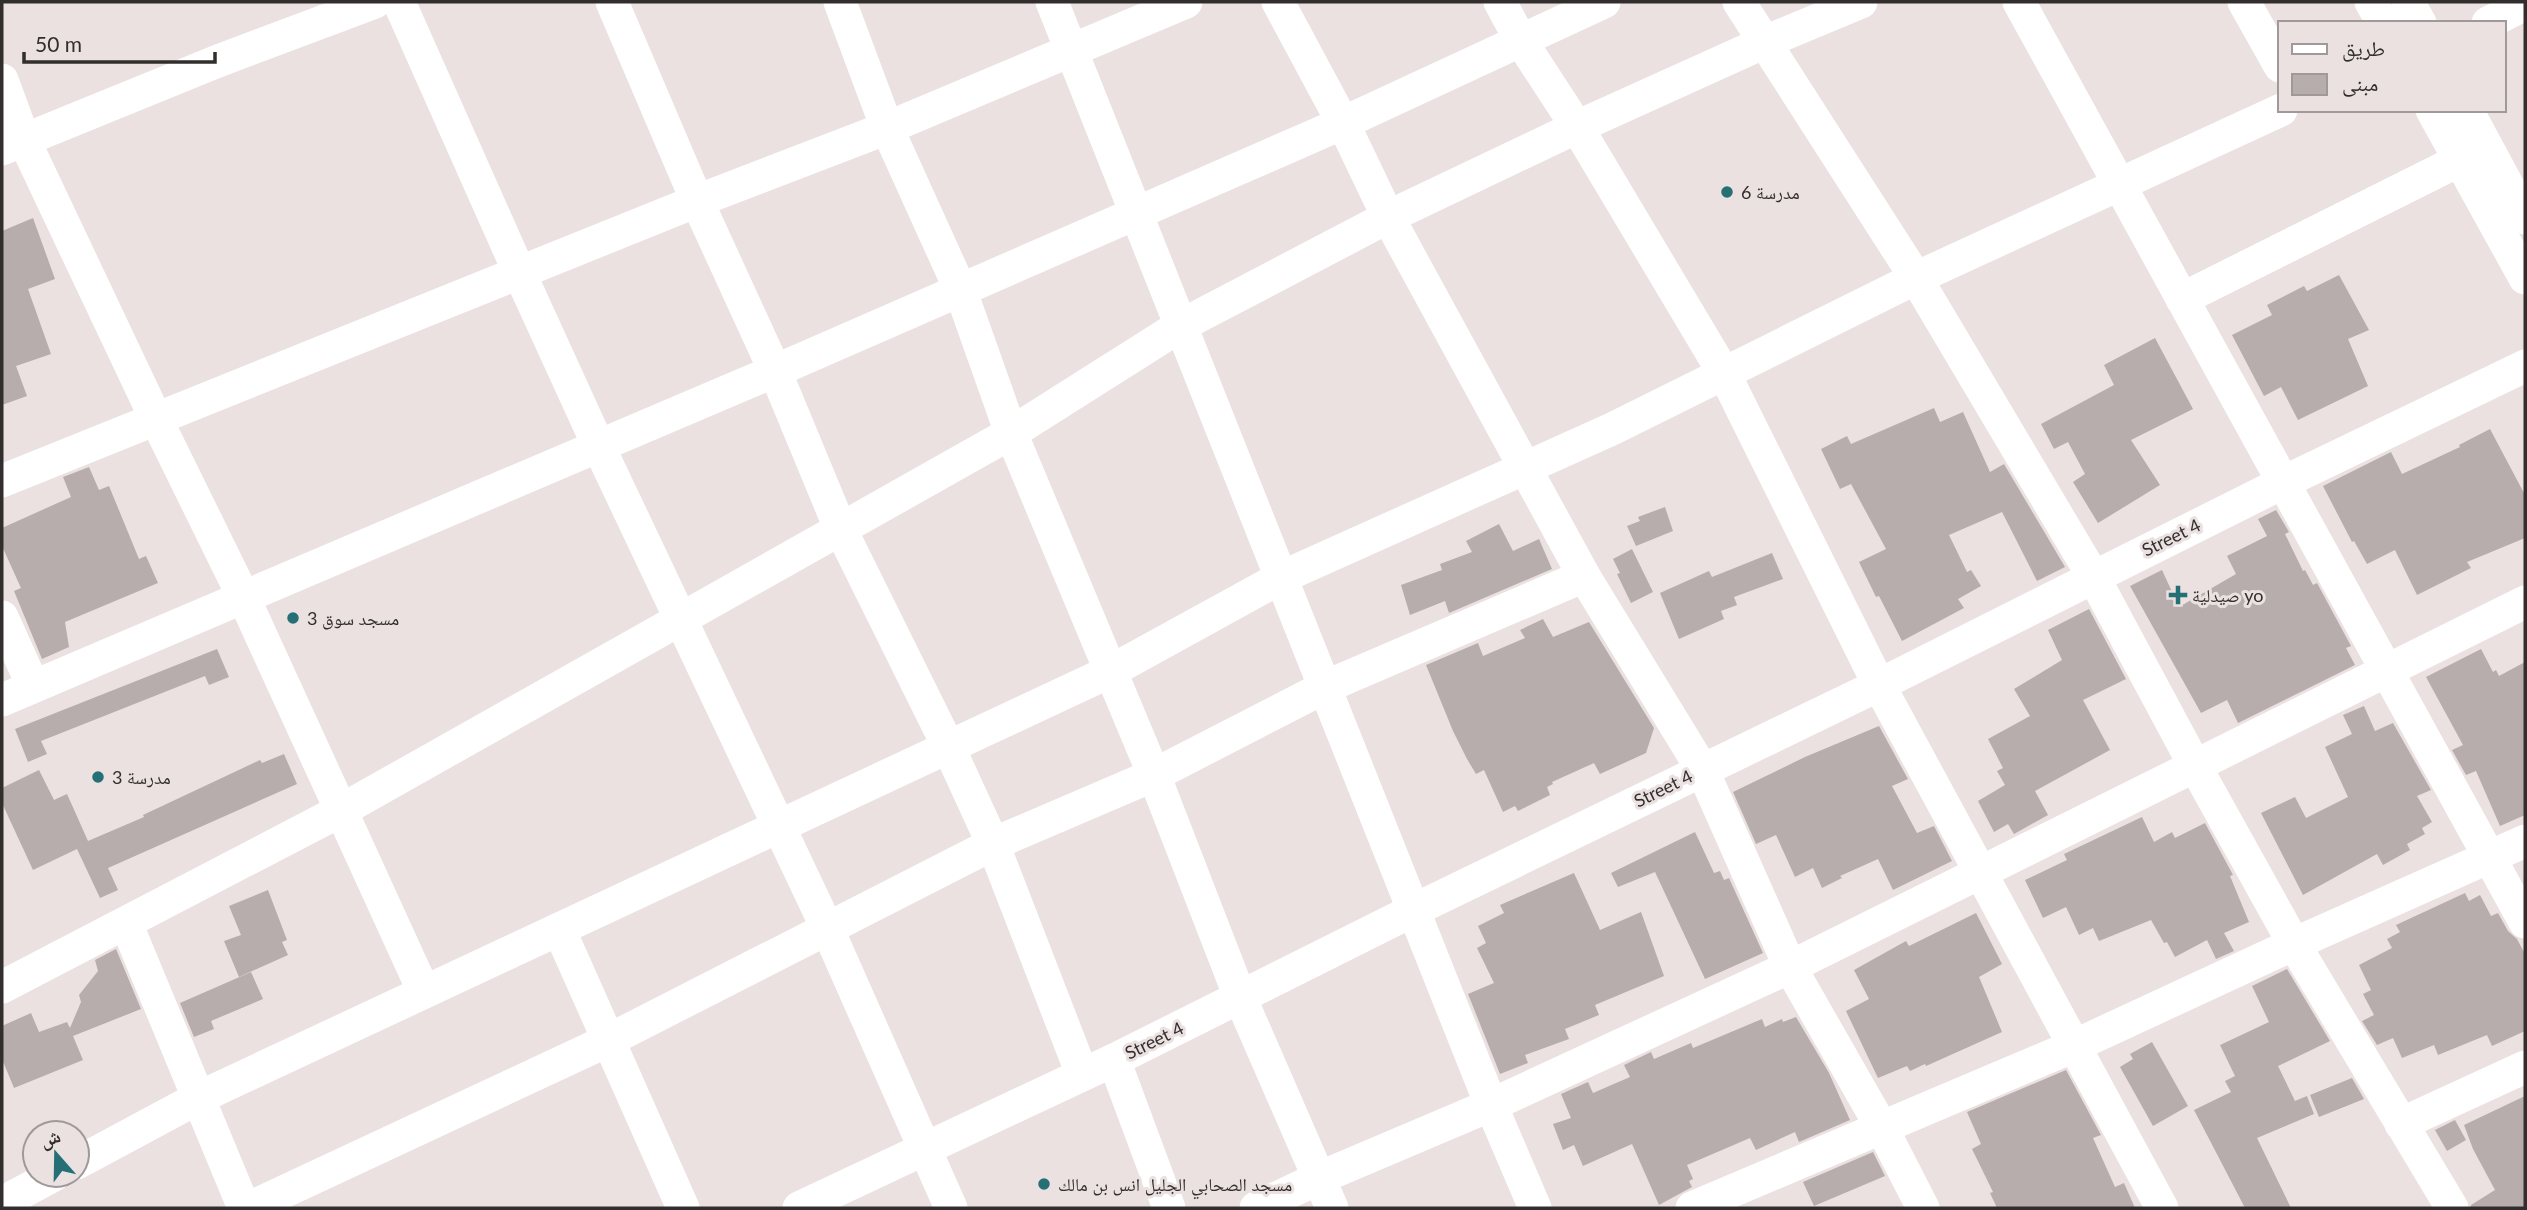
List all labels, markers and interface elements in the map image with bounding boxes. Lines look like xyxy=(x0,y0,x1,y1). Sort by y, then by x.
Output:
scale bar xyxy=(24,21,215,65)
legend xyxy=(2278,21,2506,112)
text: 50 m xyxy=(35,31,82,56)
text: طريق xyxy=(2342,35,2385,62)
text: مبنى xyxy=(2342,70,2378,97)
place label: مدرسة 6 xyxy=(1741,181,1800,203)
marker: مدرسة 6 xyxy=(1719,184,1735,200)
street label: Street 4 xyxy=(2138,513,2204,561)
place label: صيدلية yo xyxy=(2192,584,2263,606)
marker: صيدلية yo xyxy=(2170,587,2186,603)
place label: مسجد سوق 3 xyxy=(307,607,399,630)
marker: مسجد سوق 3 xyxy=(285,610,301,626)
street label: Street 4 xyxy=(1630,764,1696,812)
place label: مدرسة 3 xyxy=(112,766,171,788)
marker: مدرسة 3 xyxy=(90,769,106,785)
street label: Street 4 xyxy=(1121,1016,1187,1064)
north arrow xyxy=(21,1119,91,1189)
text: ش xyxy=(37,1123,64,1153)
place label: مسجد الصحابي الجليل انس بن مالك xyxy=(1058,1173,1292,1200)
marker: مسجد الصحابي الجليل انس بن مالك xyxy=(1036,1176,1052,1192)

